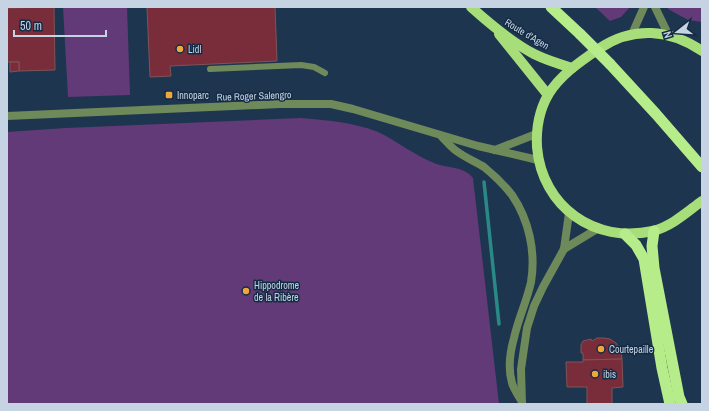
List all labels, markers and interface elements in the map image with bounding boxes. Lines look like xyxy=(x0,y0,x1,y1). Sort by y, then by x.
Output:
scale bar xyxy=(14,12,106,38)
north arrow xyxy=(657,12,697,52)
street label: Route d'Agen xyxy=(502,16,552,52)
text: 50 m xyxy=(20,18,42,34)
text: N xyxy=(660,30,675,40)
place label: Lidl xyxy=(188,43,201,56)
marker: Lidl xyxy=(175,44,185,54)
street label: Rue Roger Salengro xyxy=(216,88,292,104)
place label: Innoparc xyxy=(177,89,209,102)
marker: Innoparc xyxy=(164,90,174,100)
place label: Hippodrome de la Ribère xyxy=(254,279,300,304)
marker: Hippodrome de la Ribère xyxy=(241,286,251,296)
place label: Courtepaille xyxy=(609,343,654,356)
marker: Courtepaille xyxy=(596,344,606,354)
place label: ibis xyxy=(603,368,616,381)
marker: ibis xyxy=(590,369,600,379)

